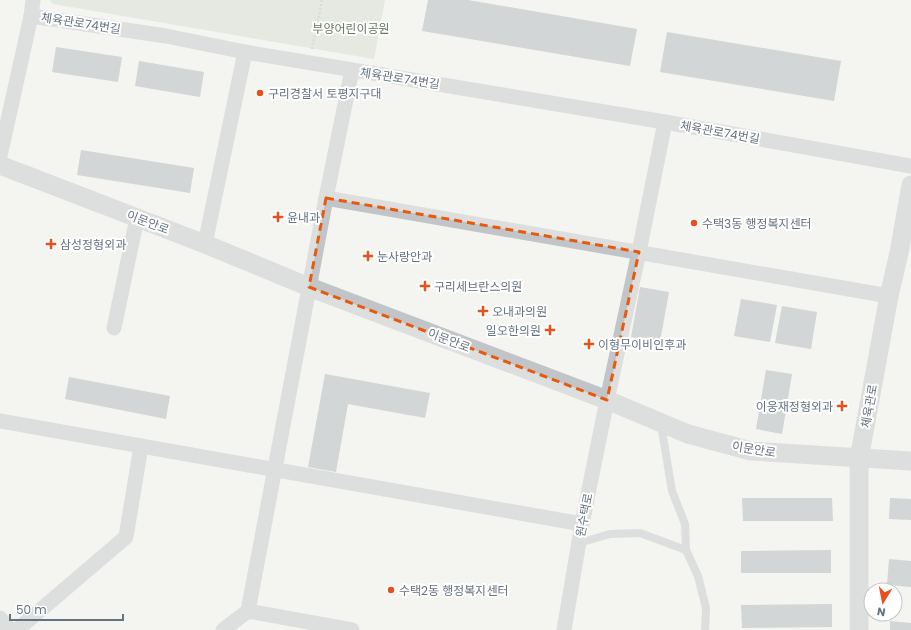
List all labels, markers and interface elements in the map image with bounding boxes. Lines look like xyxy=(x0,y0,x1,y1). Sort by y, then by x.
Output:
street label: 체육관로74번길 xyxy=(40,8,122,38)
park label: 부양어린이공원 xyxy=(312,20,390,37)
street label: 체육관로74번길 xyxy=(359,63,441,93)
place label: 구리경찰서 토평지구대 xyxy=(268,85,382,102)
marker: 구리경찰서 토평지구대 xyxy=(255,88,265,98)
street label: 체육관로74번길 xyxy=(679,117,761,147)
street label: 이문안로 xyxy=(124,206,172,238)
place label: 윤내과 xyxy=(287,209,320,226)
marker: 윤내과 xyxy=(272,211,284,223)
place label: 수택3동 행정복지센터 xyxy=(702,215,812,232)
marker: 수택3동 행정복지센터 xyxy=(689,218,699,228)
place label: 삼성정형외과 xyxy=(60,236,126,253)
marker: 삼성정형외과 xyxy=(45,238,57,250)
place label: 눈사랑안과 xyxy=(377,248,432,265)
marker: 눈사랑안과 xyxy=(362,250,374,262)
place label: 구리세브란스의원 xyxy=(434,278,522,295)
marker: 구리세브란스의원 xyxy=(419,280,431,292)
place label: 오내과의원 xyxy=(492,303,547,320)
marker: 오내과의원 xyxy=(477,305,489,317)
place label: 일오한의원 xyxy=(486,322,541,339)
street label: 이문안로 xyxy=(425,324,473,356)
marker: 일오한의원 xyxy=(544,324,556,336)
place label: 이형무이비인후과 xyxy=(598,336,686,353)
marker: 이형무이비인후과 xyxy=(583,338,595,350)
street label: 체육관로 xyxy=(857,383,881,429)
place label: 이웅재정형외과 xyxy=(756,398,833,415)
marker: 이웅재정형외과 xyxy=(836,400,848,412)
street label: 이문안로 xyxy=(731,437,777,461)
street label: 원수택로 xyxy=(571,492,597,538)
place label: 수택2동 행정복지센터 xyxy=(399,582,508,599)
north arrow xyxy=(863,582,903,622)
marker: 수택2동 행정복지센터 xyxy=(386,585,396,595)
scale bar xyxy=(10,596,123,622)
text: 50 m xyxy=(16,601,47,618)
text: N xyxy=(876,603,887,620)

